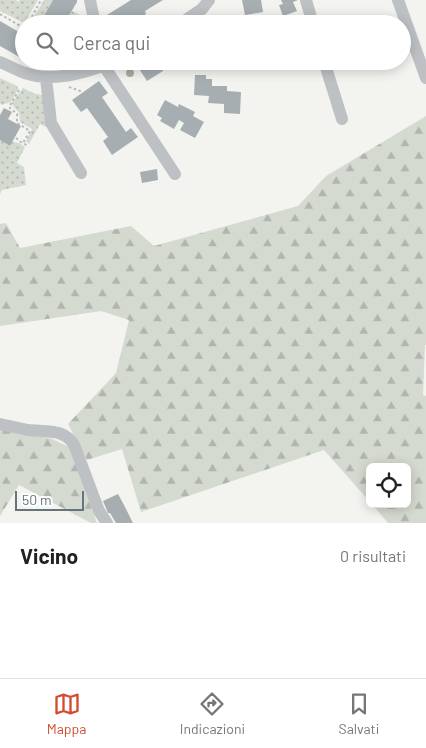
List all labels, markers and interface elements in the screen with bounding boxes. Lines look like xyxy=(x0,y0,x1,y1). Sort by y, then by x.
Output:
search box xyxy=(15,15,411,70)
icon: search xyxy=(33,29,61,57)
text: Cerca qui xyxy=(73,31,150,54)
map controls xyxy=(366,463,411,508)
button: locate xyxy=(366,463,411,508)
scale bar xyxy=(15,488,84,511)
text: 50 m xyxy=(22,491,51,508)
text: Vicino xyxy=(20,543,78,568)
text: 0 risultati xyxy=(340,546,406,565)
tab: Mappa xyxy=(47,690,86,737)
tab: Indicazioni xyxy=(180,690,245,737)
tab: Salvati xyxy=(339,690,379,737)

